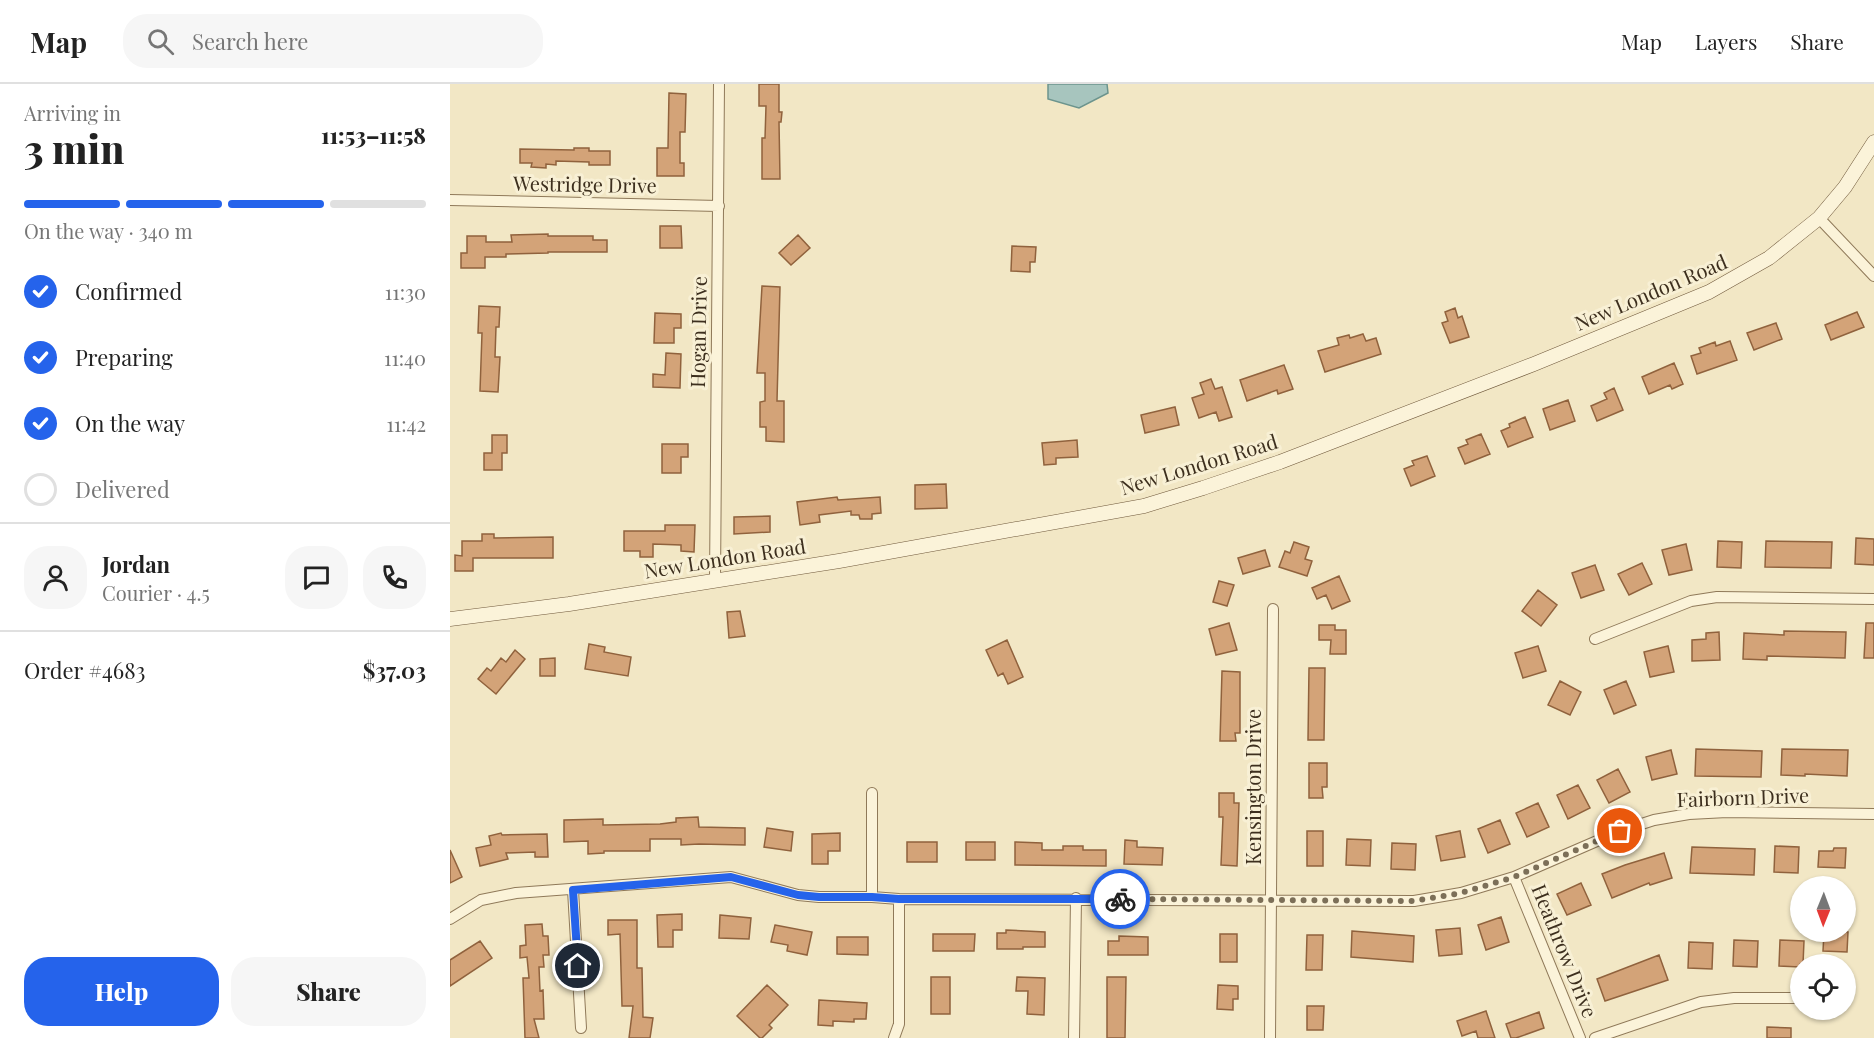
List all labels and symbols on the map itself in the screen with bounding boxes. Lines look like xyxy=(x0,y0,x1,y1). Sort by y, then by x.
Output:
street label: Westridge Drive xyxy=(512,169,657,198)
street label: New London Road xyxy=(1570,247,1731,336)
street label: Hogan Drive xyxy=(683,276,712,388)
street label: New London Road xyxy=(1117,427,1281,500)
street label: New London Road xyxy=(642,531,808,584)
street label: Kensington Drive xyxy=(1239,709,1266,865)
street label: Fairborn Drive xyxy=(1676,781,1810,812)
pin xyxy=(1594,805,1645,856)
courier xyxy=(1090,869,1150,929)
north arrow xyxy=(1790,876,1856,942)
street label: Heathrow Drive xyxy=(1526,880,1604,1021)
pin xyxy=(552,940,603,991)

